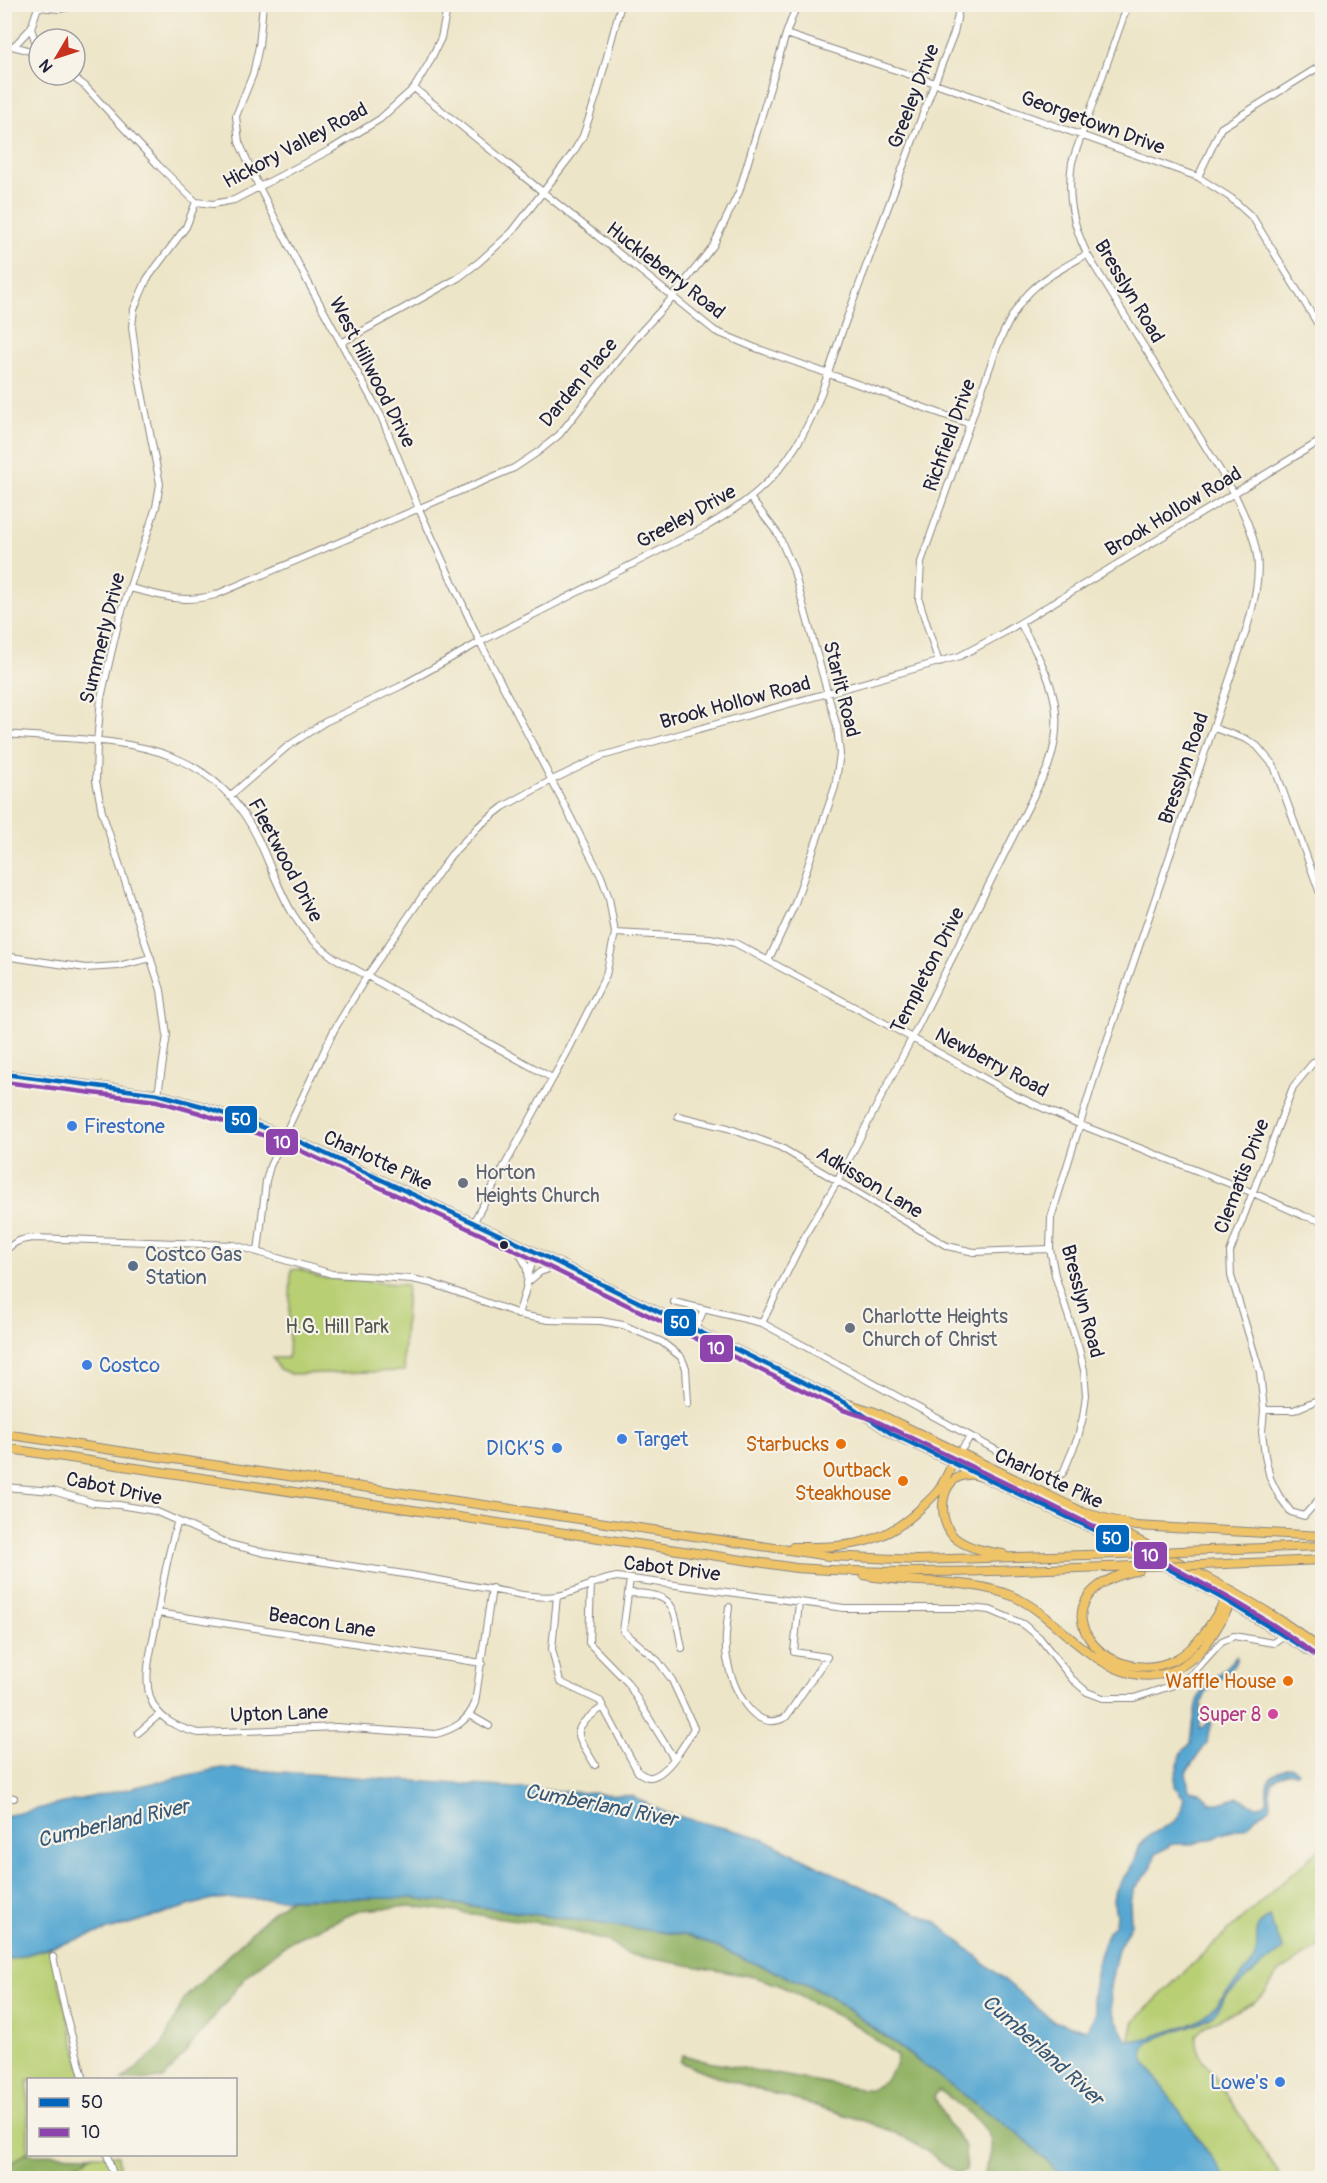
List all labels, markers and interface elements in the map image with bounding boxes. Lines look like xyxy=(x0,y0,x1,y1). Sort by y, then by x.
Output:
north arrow xyxy=(27,27,87,87)
street label: Greeley Drive xyxy=(882,40,945,152)
text: N xyxy=(35,55,57,76)
street label: Georgetown Drive xyxy=(1017,85,1168,160)
street label: Hickory Valley Road xyxy=(219,97,372,194)
street label: Huckleberry Road xyxy=(601,216,730,325)
street label: Bresslyn Road xyxy=(1089,235,1170,347)
street label: West Hillwood Drive xyxy=(324,293,421,452)
street label: Darden Place xyxy=(534,333,623,432)
street label: Richfield Drive xyxy=(918,375,981,495)
street label: Brook Hollow Road xyxy=(1100,461,1246,562)
street label: Greeley Drive xyxy=(632,479,740,554)
street label: Summerly Drive xyxy=(74,570,131,706)
street label: Starlit Road xyxy=(817,638,866,740)
street label: Brook Hollow Road xyxy=(657,670,813,735)
street label: Bresslyn Road xyxy=(1153,709,1214,827)
street label: Fleetwood Drive xyxy=(242,794,329,926)
street label: Templeton Drive xyxy=(885,903,970,1038)
street label: Newberry Road xyxy=(931,1022,1053,1103)
line badge: 50 xyxy=(224,1105,258,1134)
text: 50 xyxy=(231,1110,251,1130)
place label: Firestone xyxy=(84,1114,165,1139)
street label: Clematis Drive xyxy=(1208,1115,1275,1237)
marker: Firestone xyxy=(65,1119,79,1133)
street label: Charlotte Pike xyxy=(320,1124,436,1197)
line badge: 10 xyxy=(265,1128,299,1156)
text: 10 xyxy=(273,1133,291,1153)
street label: Adkisson Lane xyxy=(812,1141,928,1224)
place label: Horton Heights Church xyxy=(475,1160,600,1208)
marker: Horton Heights Church xyxy=(456,1176,470,1190)
unlabelled marker xyxy=(498,1239,510,1251)
place label: Costco Gas Station xyxy=(145,1242,242,1290)
street label: Bresslyn Road xyxy=(1055,1242,1110,1360)
marker: Costco Gas Station xyxy=(126,1259,140,1273)
place label: Charlotte Heights Church of Christ xyxy=(862,1304,1008,1352)
line badge: 50 xyxy=(663,1308,697,1337)
text: 50 xyxy=(670,1313,690,1333)
park label: H.G. Hill Park xyxy=(285,1314,389,1339)
marker: Charlotte Heights Church of Christ xyxy=(843,1321,857,1335)
line badge: 10 xyxy=(699,1334,734,1363)
text: 10 xyxy=(707,1339,725,1359)
place label: Costco xyxy=(99,1353,160,1378)
marker: Costco xyxy=(80,1358,94,1372)
place label: Target xyxy=(634,1427,689,1452)
marker: Target xyxy=(615,1432,629,1446)
place label: Starbucks xyxy=(746,1432,829,1457)
place label: DICK’S xyxy=(486,1436,545,1461)
marker: Starbucks xyxy=(834,1437,848,1451)
marker: DICK’S xyxy=(550,1441,564,1455)
street label: Charlotte Pike xyxy=(991,1442,1107,1515)
place label: Outback Steakhouse xyxy=(795,1458,892,1506)
street label: Cabot Drive xyxy=(64,1466,164,1511)
marker: Outback Steakhouse xyxy=(896,1474,910,1488)
line badge: 50 xyxy=(1095,1524,1130,1553)
text: 50 xyxy=(1102,1529,1122,1549)
line badge: 10 xyxy=(1133,1541,1168,1570)
text: 10 xyxy=(1141,1546,1159,1566)
street label: Cabot Drive xyxy=(622,1550,722,1587)
street label: Beacon Lane xyxy=(267,1602,377,1643)
place label: Waffle House xyxy=(1165,1669,1276,1694)
marker: Waffle House xyxy=(1281,1674,1295,1688)
street label: Upton Lane xyxy=(230,1699,329,1728)
place label: Super 8 xyxy=(1198,1702,1261,1727)
marker: Super 8 xyxy=(1266,1707,1280,1721)
water label: Cumberland River xyxy=(523,1778,682,1834)
water label: Cumberland River xyxy=(35,1792,194,1854)
water label: Cumberland River xyxy=(976,1989,1111,2114)
place label: Lowe's xyxy=(1210,2070,1268,2095)
marker: Lowe's xyxy=(1273,2075,1287,2089)
legend xyxy=(27,2078,237,2156)
text: 50 xyxy=(81,2091,103,2114)
text: 10 xyxy=(81,2121,100,2144)

